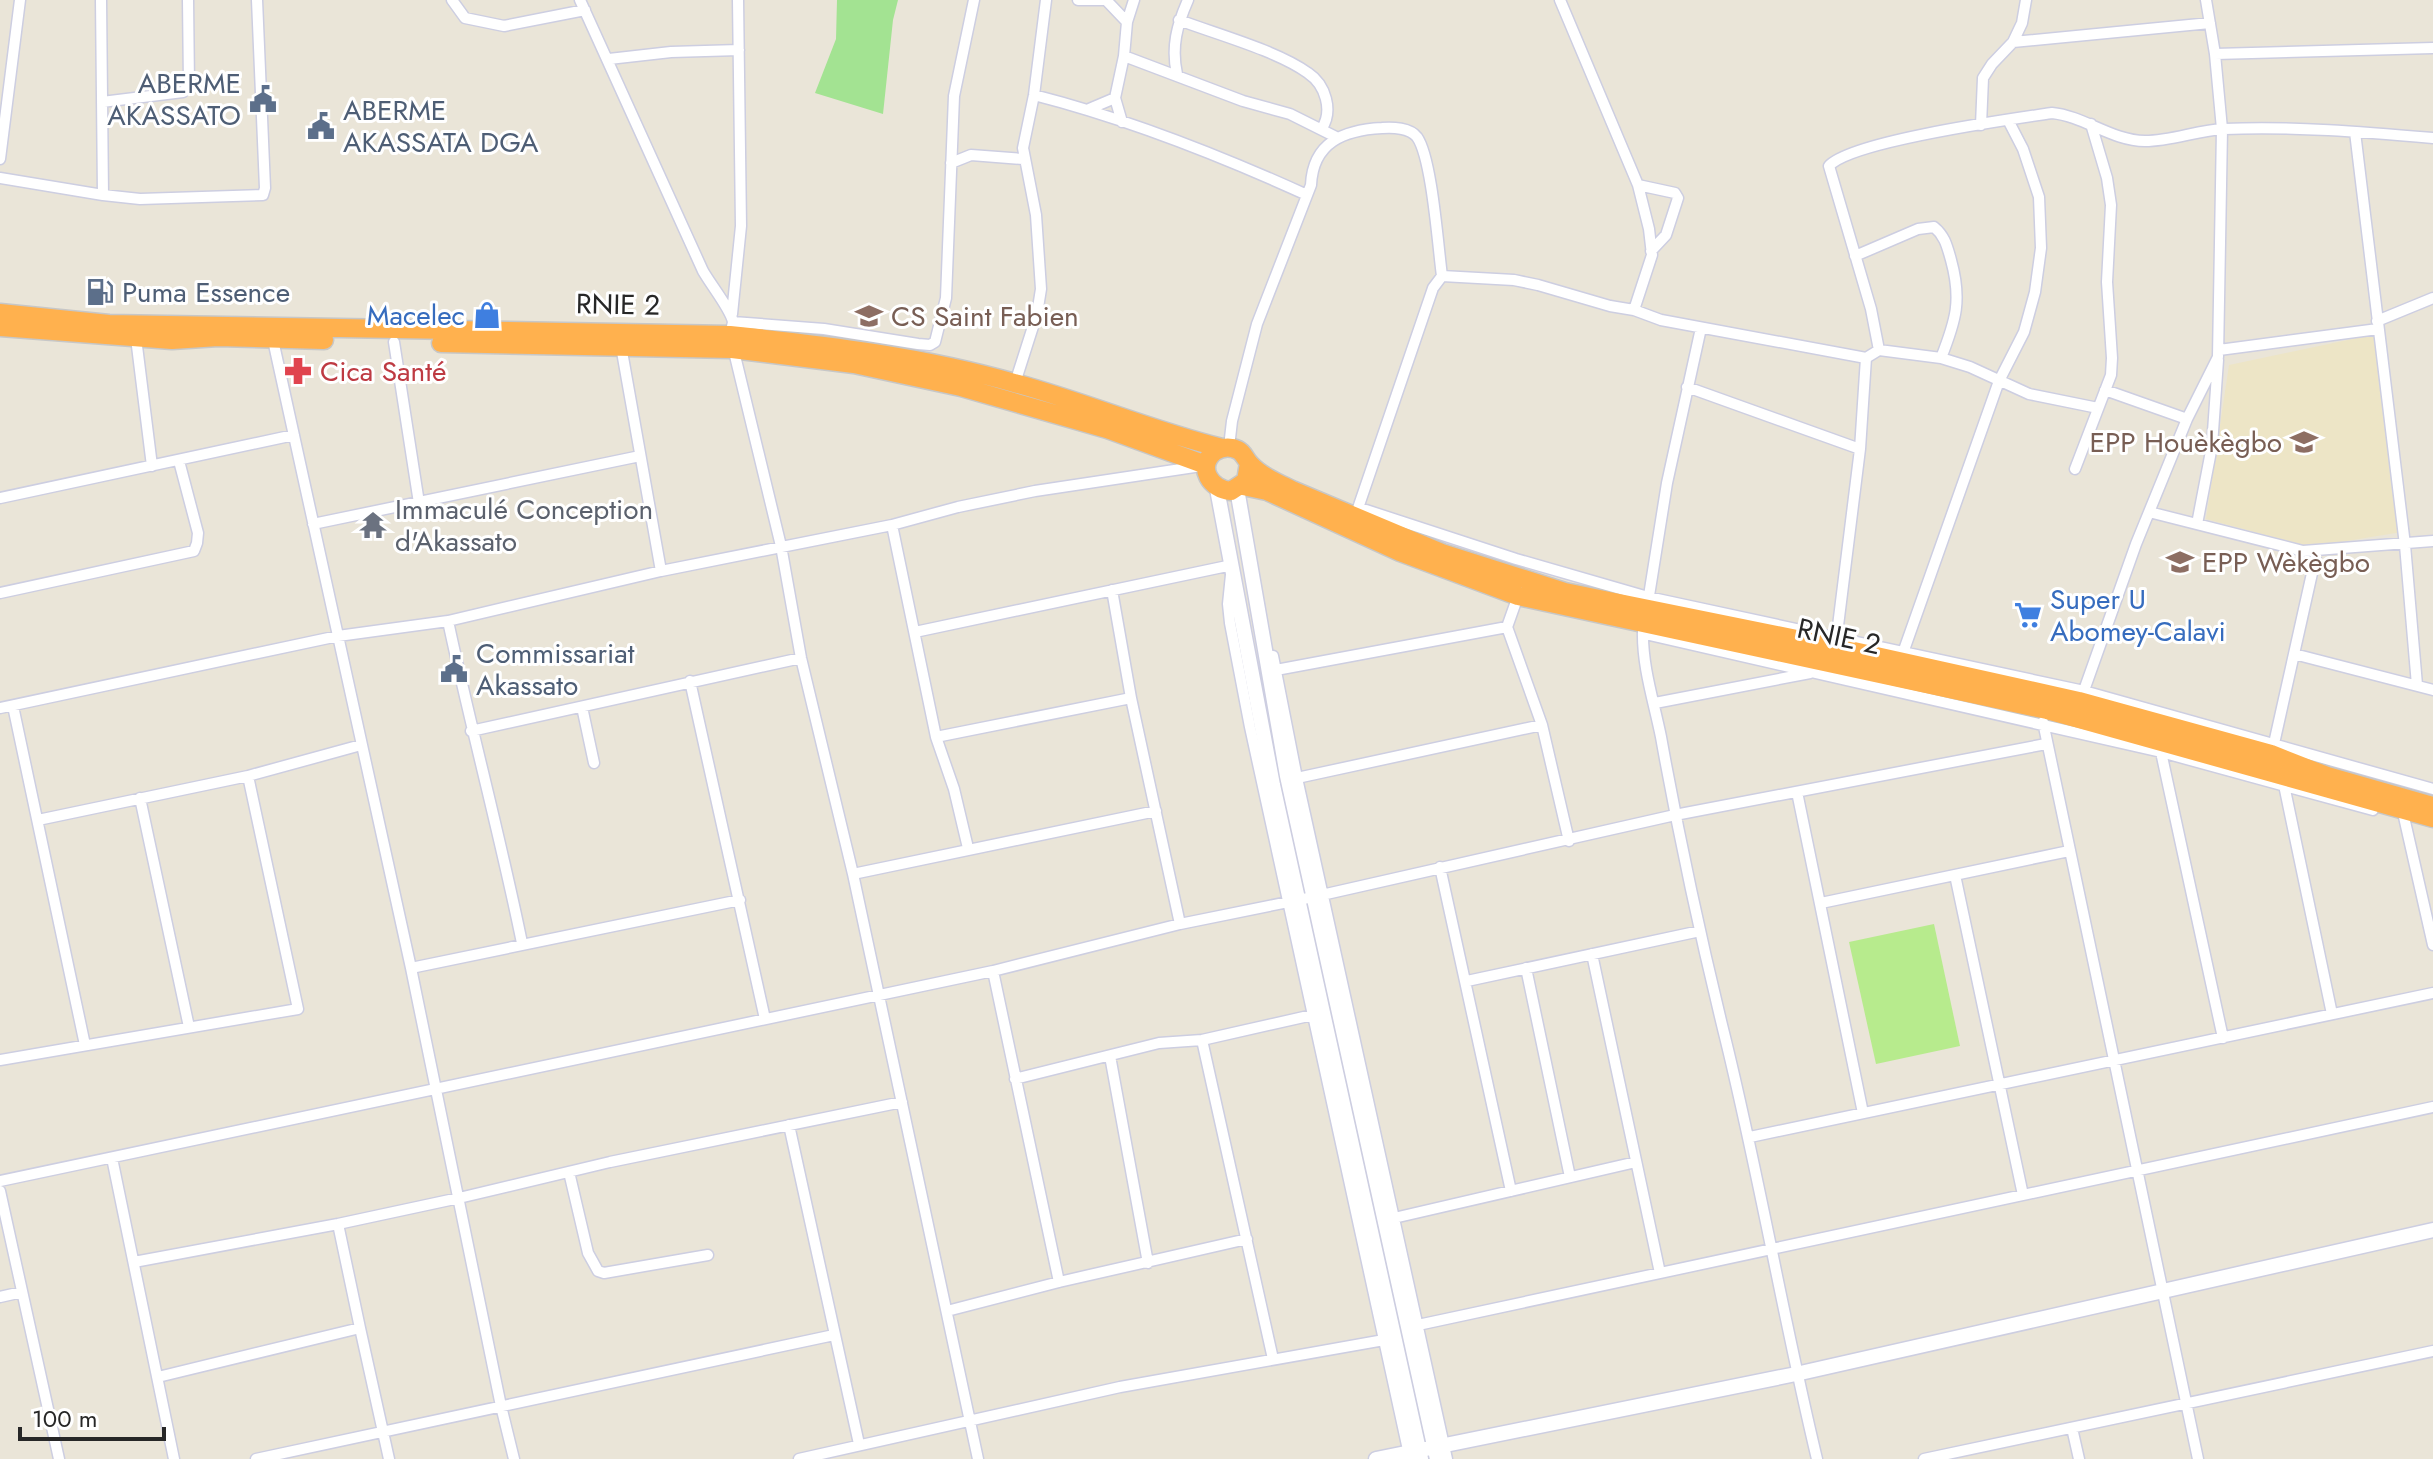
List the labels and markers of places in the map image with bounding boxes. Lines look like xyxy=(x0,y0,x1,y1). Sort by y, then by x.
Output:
place label: ABERME AKASSATO xyxy=(107,63,241,136)
public building icon: ABERME AKASSATO xyxy=(248,84,278,114)
place label: ABERME AKASSATA DGA xyxy=(343,90,539,163)
public building icon: ABERME AKASSATA DGA xyxy=(306,111,336,141)
place label: Puma Essence xyxy=(122,272,290,313)
fuel station icon: Puma Essence xyxy=(85,277,115,307)
place label: Macelec xyxy=(367,295,465,336)
place label: CS Saint Fabien xyxy=(891,296,1079,337)
shop icon: Macelec xyxy=(472,300,502,330)
school or university icon: CS Saint Fabien xyxy=(854,301,884,331)
place label: Cica Santé xyxy=(320,351,446,392)
pharmacy icon: Cica Santé xyxy=(283,356,313,386)
place label: EPP Houèkègbo xyxy=(2090,422,2282,463)
school or university icon: EPP Houèkègbo xyxy=(2289,427,2319,457)
place label: Immaculé Conception d'Akassato xyxy=(395,489,653,562)
temple icon: Immaculé Conception d'Akassato xyxy=(358,510,388,540)
place label: EPP Wèkègbo xyxy=(2202,542,2370,583)
school or university icon: EPP Wèkègbo xyxy=(2165,547,2195,577)
place label: Super U Abomey-Calavi xyxy=(2050,579,2226,652)
supermarket icon: Super U Abomey-Calavi xyxy=(2013,600,2043,630)
place label: Commissariat Akassato xyxy=(476,633,635,706)
public building icon: Commissariat Akassato xyxy=(439,654,469,684)

